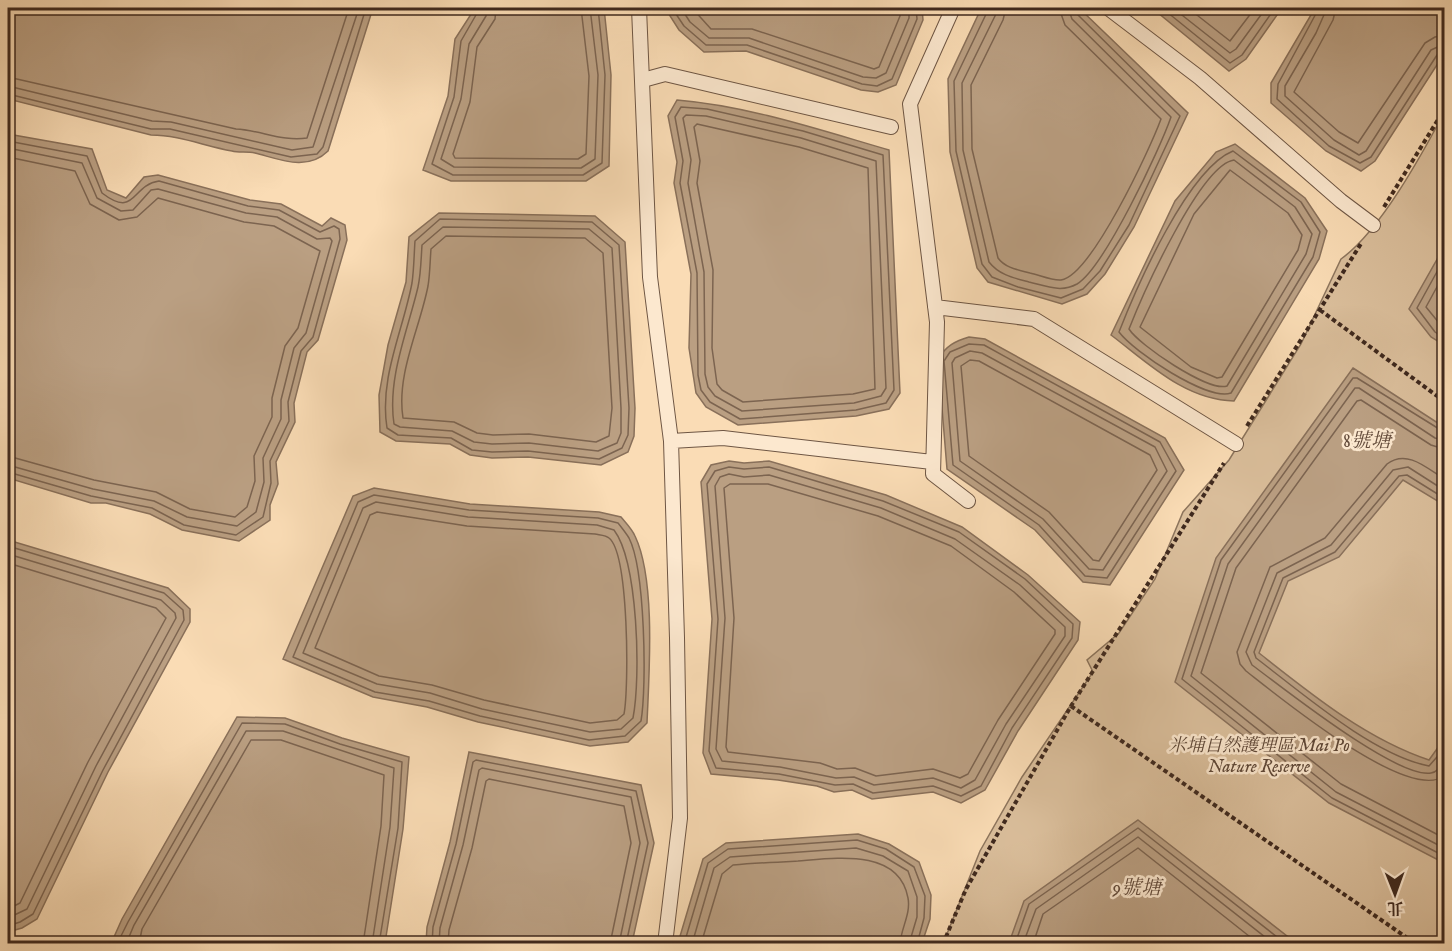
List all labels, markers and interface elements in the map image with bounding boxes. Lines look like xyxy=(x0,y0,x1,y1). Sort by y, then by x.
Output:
water label: 8號塘 xyxy=(1343,429,1394,454)
park label: 米埔自然護理區 Mai Po Nature Reserve xyxy=(1168,735,1350,779)
north arrow xyxy=(1365,864,1425,924)
water label: 9號塘 xyxy=(1112,876,1164,901)
text: 北 xyxy=(1387,897,1403,917)

